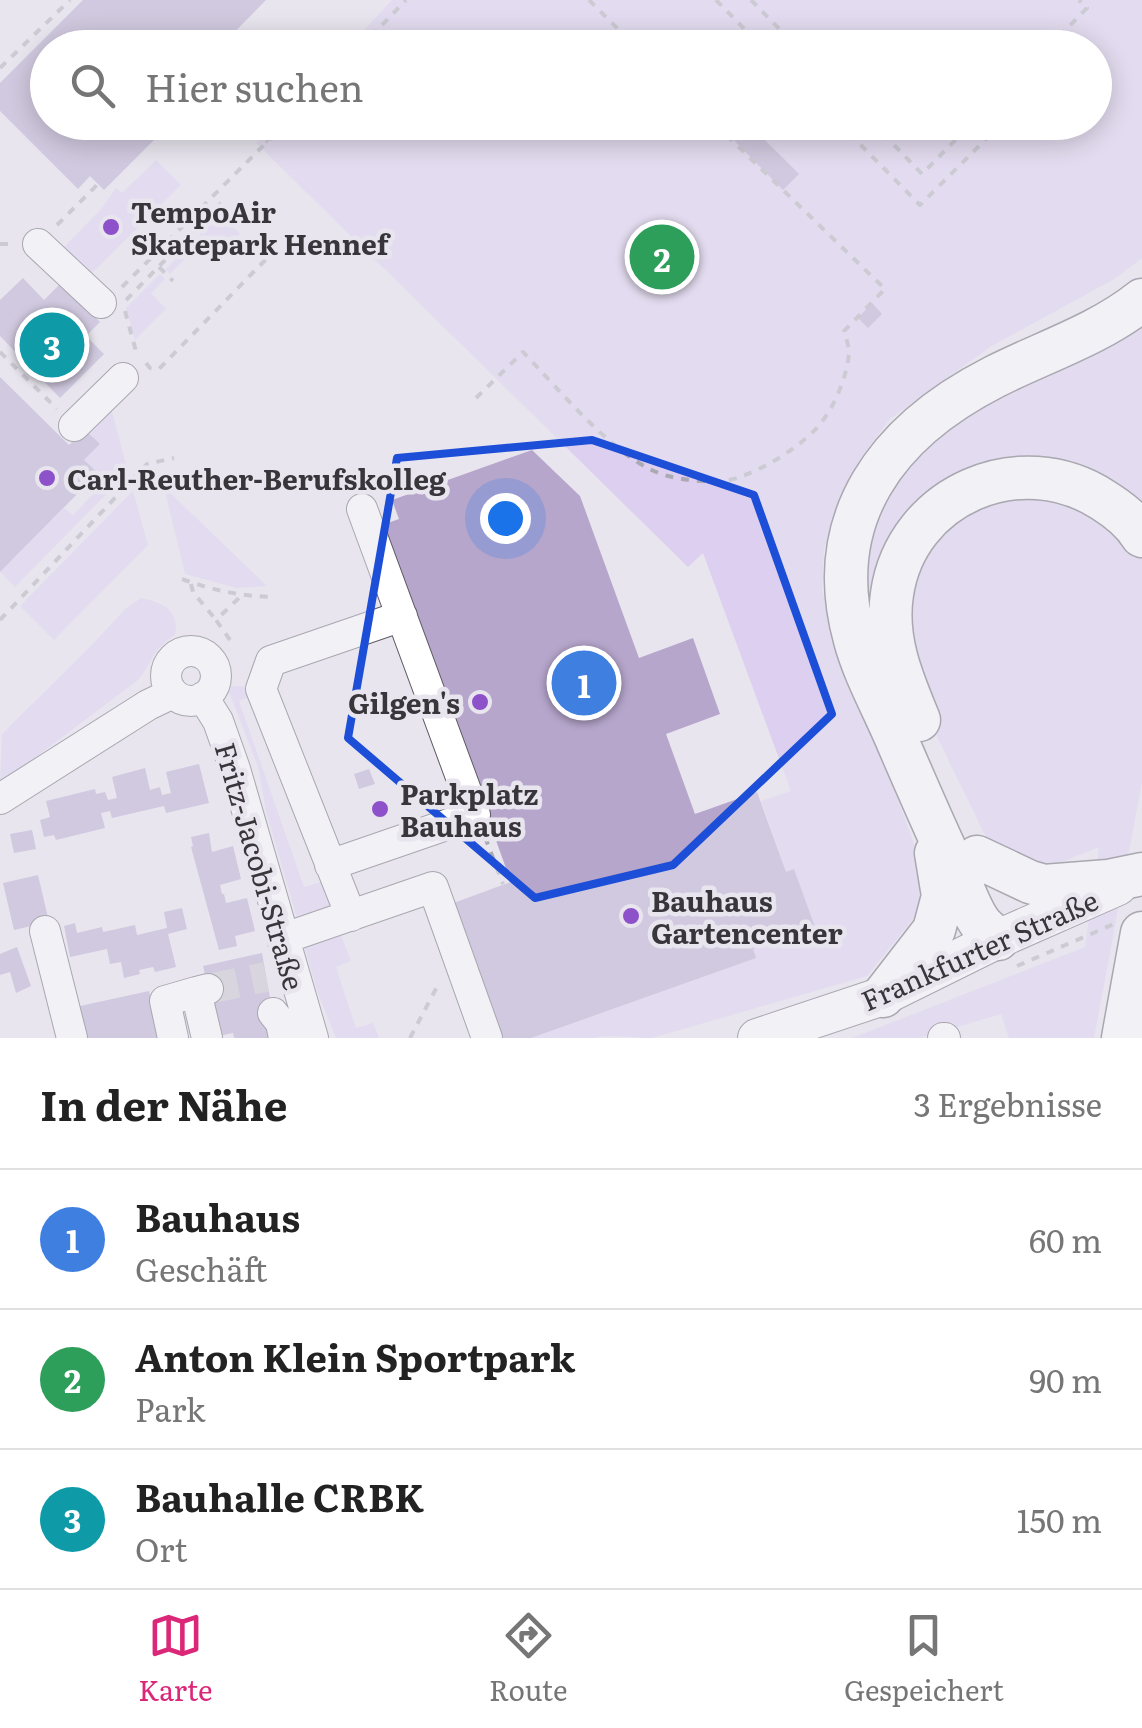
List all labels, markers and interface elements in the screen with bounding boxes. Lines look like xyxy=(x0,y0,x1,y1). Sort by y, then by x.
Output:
search box xyxy=(30,30,1112,140)
text: Hier suchen xyxy=(145,57,364,114)
icon: search xyxy=(65,58,120,113)
place label: TempoAir Skatepark Hennef xyxy=(131,190,392,264)
marker: TempoAir Skatepark Hennef xyxy=(100,216,122,238)
pin: 2 xyxy=(630,220,694,294)
pin: 3 xyxy=(20,308,84,382)
place label: Carl-Reuther-Berufskolleg xyxy=(67,457,447,499)
marker: Carl-Reuther-Berufskolleg xyxy=(36,467,58,489)
your location xyxy=(480,493,531,544)
pin: 1 xyxy=(552,646,616,720)
place label: Gilgen's xyxy=(348,681,460,723)
marker: Gilgen's xyxy=(469,691,491,713)
street label: Fritz-Jacobi-Straße xyxy=(206,737,316,995)
place label: Parkplatz Bauhaus xyxy=(400,772,539,846)
marker: Parkplatz Bauhaus xyxy=(369,798,391,820)
street label: Frankfurter Straße xyxy=(854,878,1104,1020)
place label: Bauhaus Gartencenter xyxy=(651,879,843,953)
marker: Bauhaus Gartencenter xyxy=(620,905,642,927)
text: In der Nähe xyxy=(40,1072,288,1134)
text: 3 Ergebnisse xyxy=(913,1079,1102,1127)
text: Bauhaus xyxy=(135,1187,300,1244)
text: 1 xyxy=(66,1215,79,1263)
text: 60 m xyxy=(1029,1215,1102,1263)
text: Geschäft xyxy=(135,1244,267,1292)
text: Anton Klein Sportpark xyxy=(135,1327,575,1384)
text: 2 xyxy=(64,1355,81,1403)
text: 90 m xyxy=(1029,1355,1102,1403)
text: Park xyxy=(135,1384,205,1432)
text: Bauhalle CRBK xyxy=(135,1467,424,1524)
text: 3 xyxy=(64,1495,81,1543)
text: 150 m xyxy=(1017,1495,1102,1543)
text: Ort xyxy=(135,1524,187,1572)
tab: Karte xyxy=(138,1608,213,1710)
tab: Route xyxy=(489,1608,567,1710)
tab: Gespeichert xyxy=(844,1608,1004,1710)

